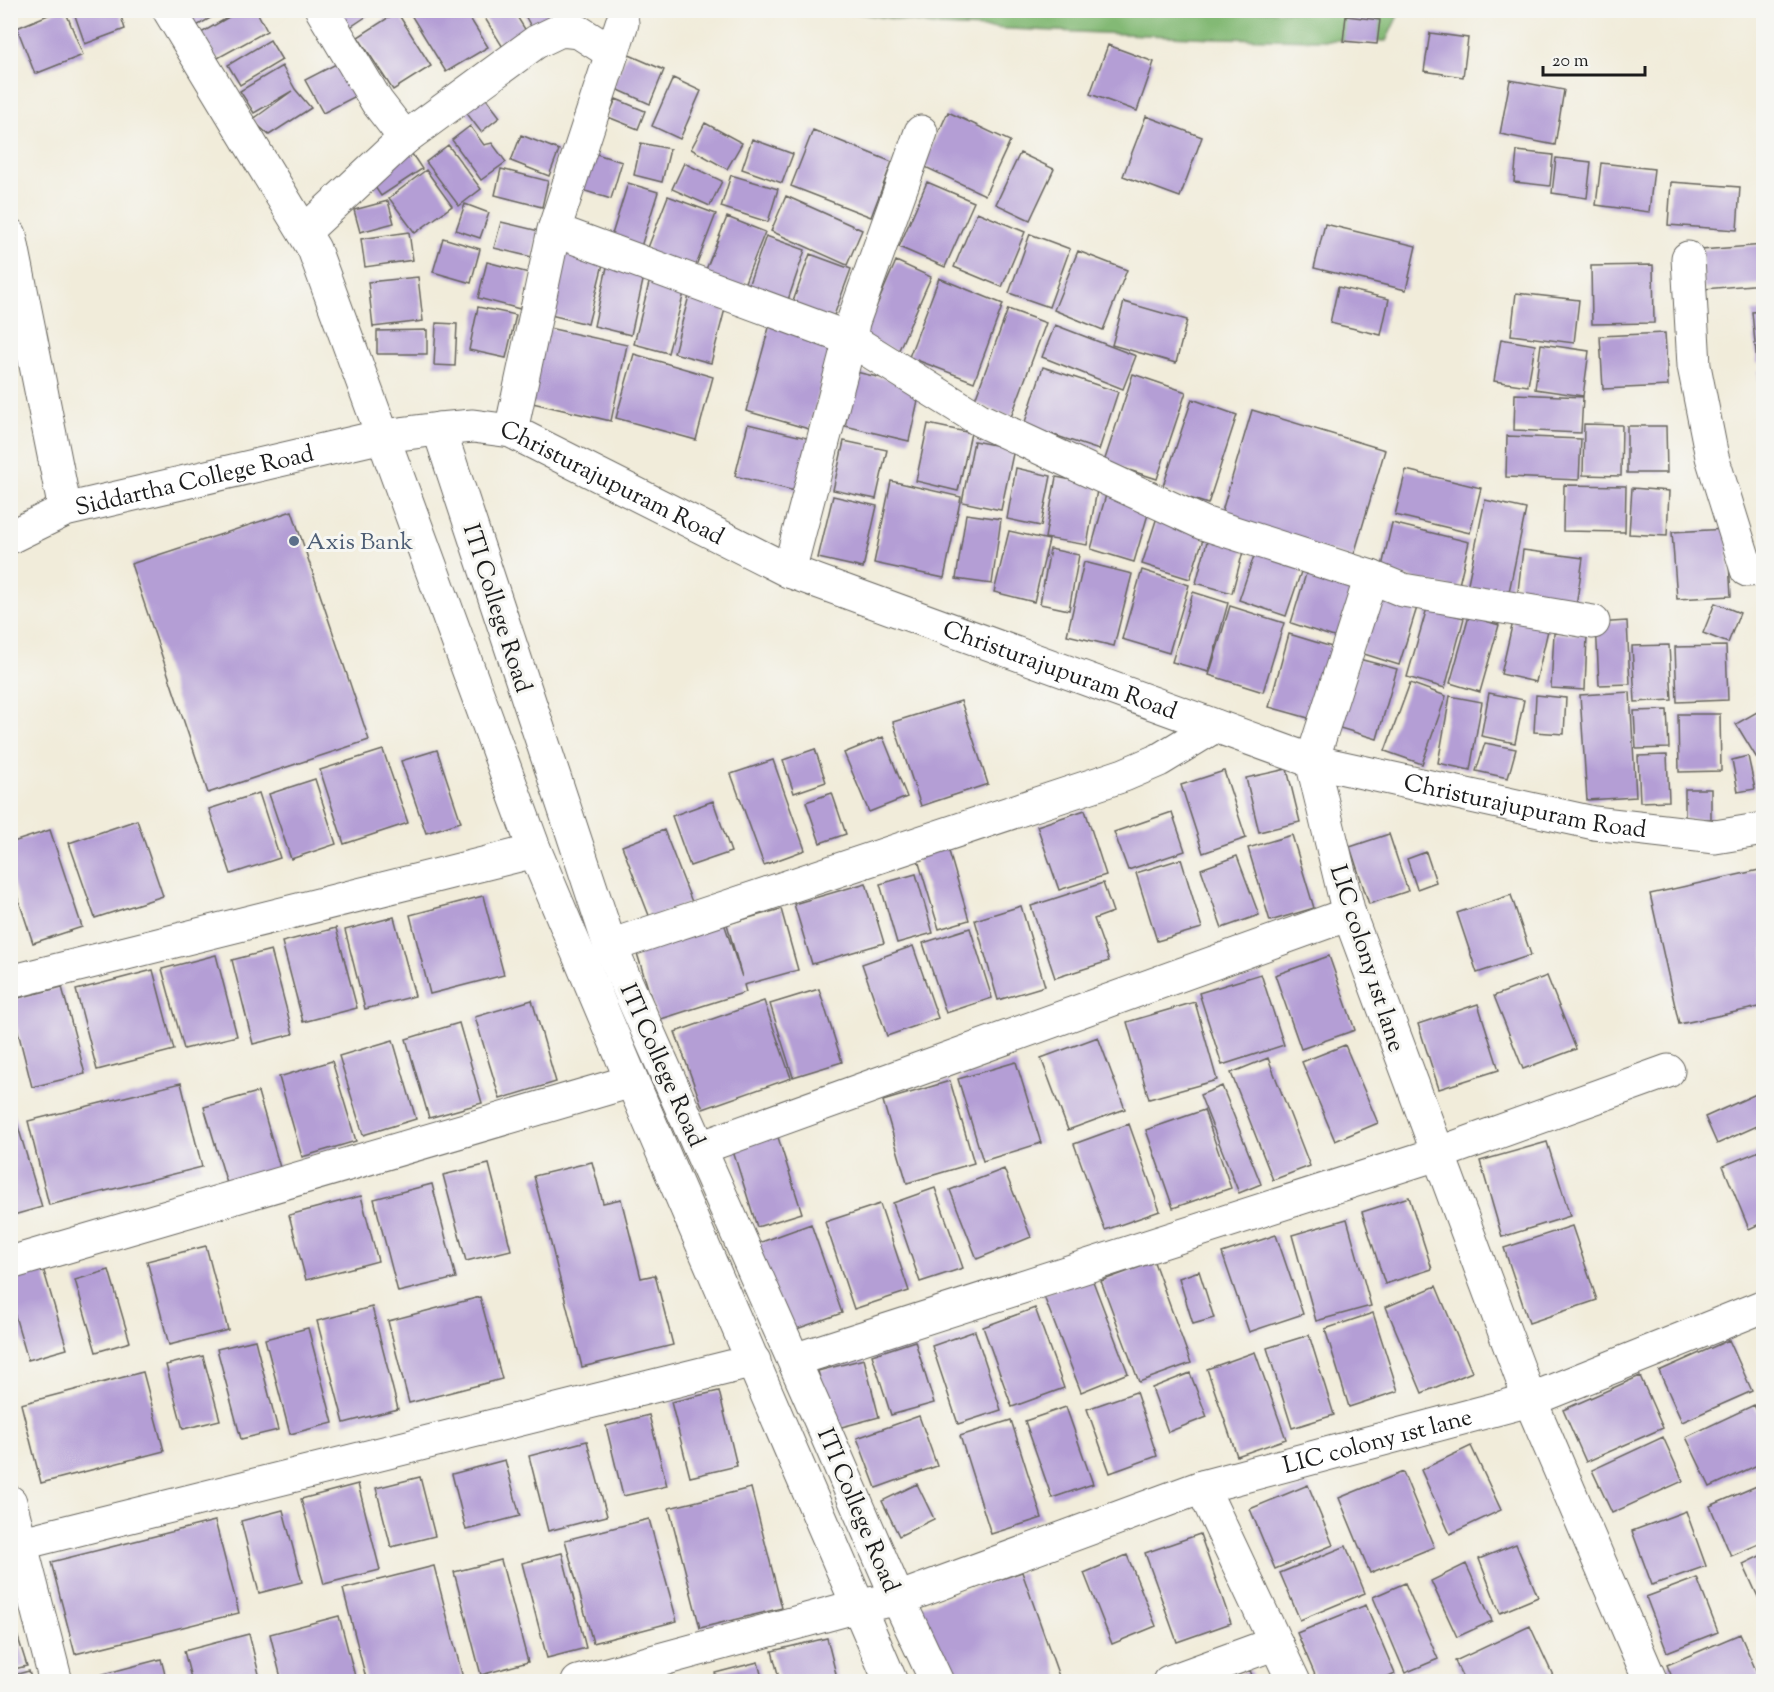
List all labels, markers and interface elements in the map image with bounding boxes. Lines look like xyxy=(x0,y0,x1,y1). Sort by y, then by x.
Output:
scale bar xyxy=(1543,39,1645,77)
text: 20 m xyxy=(1552,49,1589,75)
street label: Christurajupuram Road xyxy=(499,415,730,555)
street label: Siddartha College Road xyxy=(72,438,318,526)
street label: ITI College Road xyxy=(453,520,540,698)
place label: Axis Bank xyxy=(306,526,413,560)
marker: Axis Bank xyxy=(287,534,301,548)
street label: Christurajupuram Road xyxy=(937,613,1182,730)
street label: Christurajupuram Road xyxy=(1400,767,1648,848)
street label: LIC colony 1st lane xyxy=(1320,861,1412,1056)
street label: ITI College Road xyxy=(610,979,713,1153)
street label: LIC colony 1st lane xyxy=(1279,1401,1476,1484)
street label: ITI College Road xyxy=(807,1423,907,1599)

